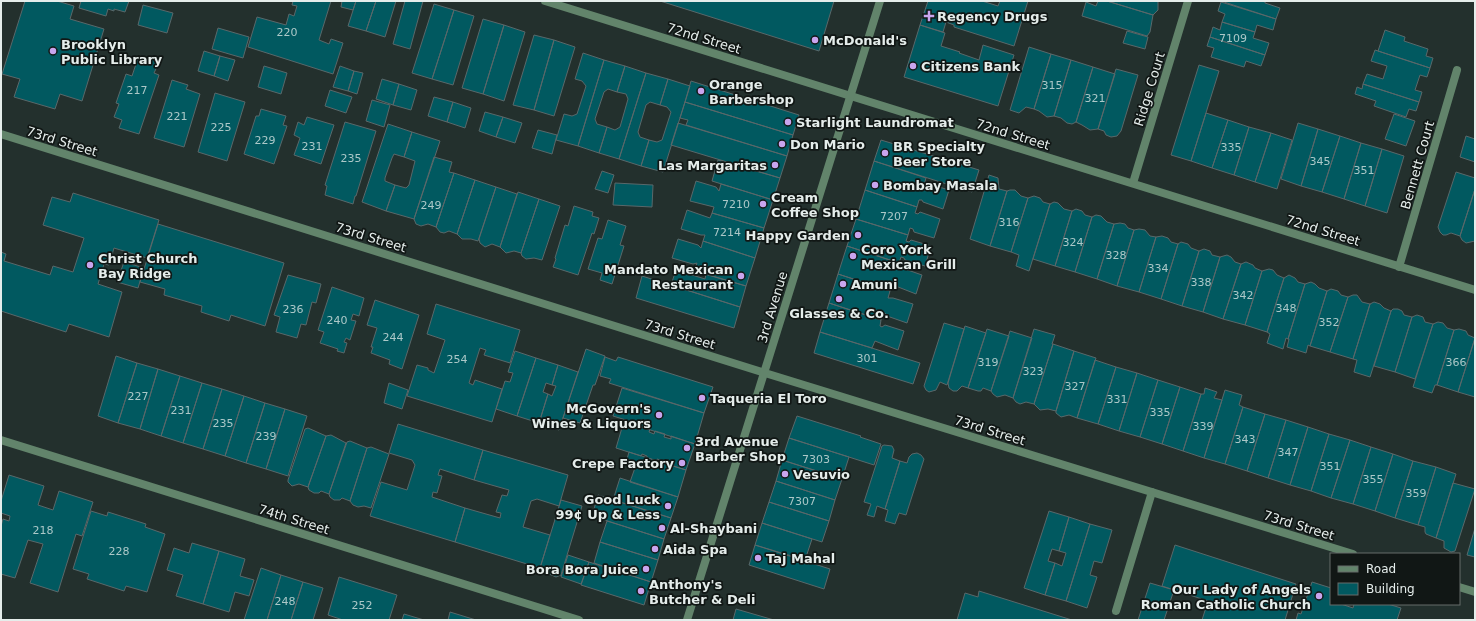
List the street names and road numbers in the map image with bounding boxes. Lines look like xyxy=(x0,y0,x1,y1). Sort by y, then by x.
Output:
street label: 72nd Street xyxy=(665,20,743,57)
street label: Ridge Court xyxy=(1131,50,1168,128)
street label: 72nd Street xyxy=(974,116,1052,153)
street label: Bennett Court xyxy=(1398,119,1437,211)
street label: 73rd Street xyxy=(24,124,99,159)
street label: 72nd Street xyxy=(1284,212,1362,249)
street label: 73rd Street xyxy=(333,220,408,255)
street label: 3rd Avenue xyxy=(754,270,790,345)
street label: 73rd Street xyxy=(642,317,717,352)
street label: 73rd Street xyxy=(952,413,1027,448)
street label: 74th Street xyxy=(257,502,331,537)
street label: 73rd Street xyxy=(1261,508,1336,543)

